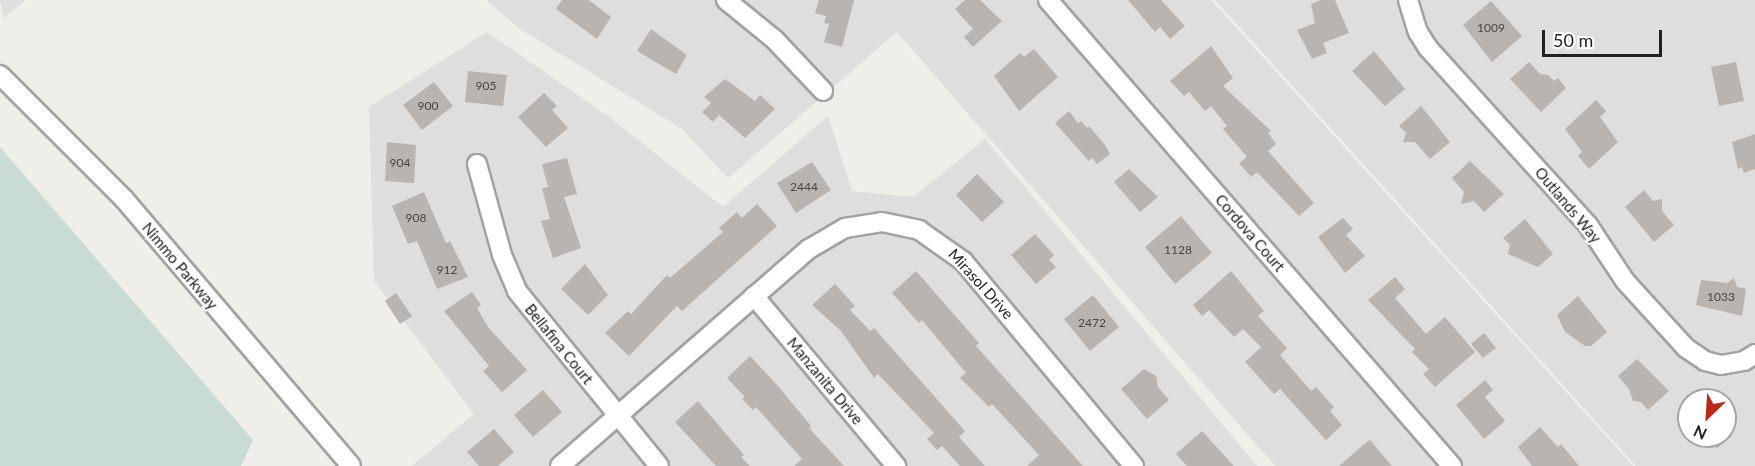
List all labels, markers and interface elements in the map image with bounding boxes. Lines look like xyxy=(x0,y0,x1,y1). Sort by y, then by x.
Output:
scale bar xyxy=(1545,18,1665,56)
house number: 1009 xyxy=(1477,21,1505,35)
text: 50 m xyxy=(1553,29,1593,51)
house number: 905 xyxy=(476,79,496,93)
house number: 900 xyxy=(418,99,438,113)
house number: 904 xyxy=(390,156,410,170)
street label: Outlands Way xyxy=(1531,163,1605,247)
house number: 2444 xyxy=(790,180,818,194)
street label: Cordova Court xyxy=(1211,191,1289,275)
house number: 908 xyxy=(406,211,426,225)
street label: Nimmo Parkway xyxy=(138,219,222,313)
house number: 1128 xyxy=(1164,243,1192,257)
street label: Mirasol Drive xyxy=(945,245,1017,323)
house number: 912 xyxy=(437,263,457,277)
house number: 1033 xyxy=(1707,290,1735,304)
street label: Bellafina Court xyxy=(521,300,597,388)
house number: 2472 xyxy=(1078,316,1106,330)
street label: Manzanita Drive xyxy=(783,334,867,428)
north arrow xyxy=(1677,388,1737,448)
text: N xyxy=(1690,422,1710,444)

